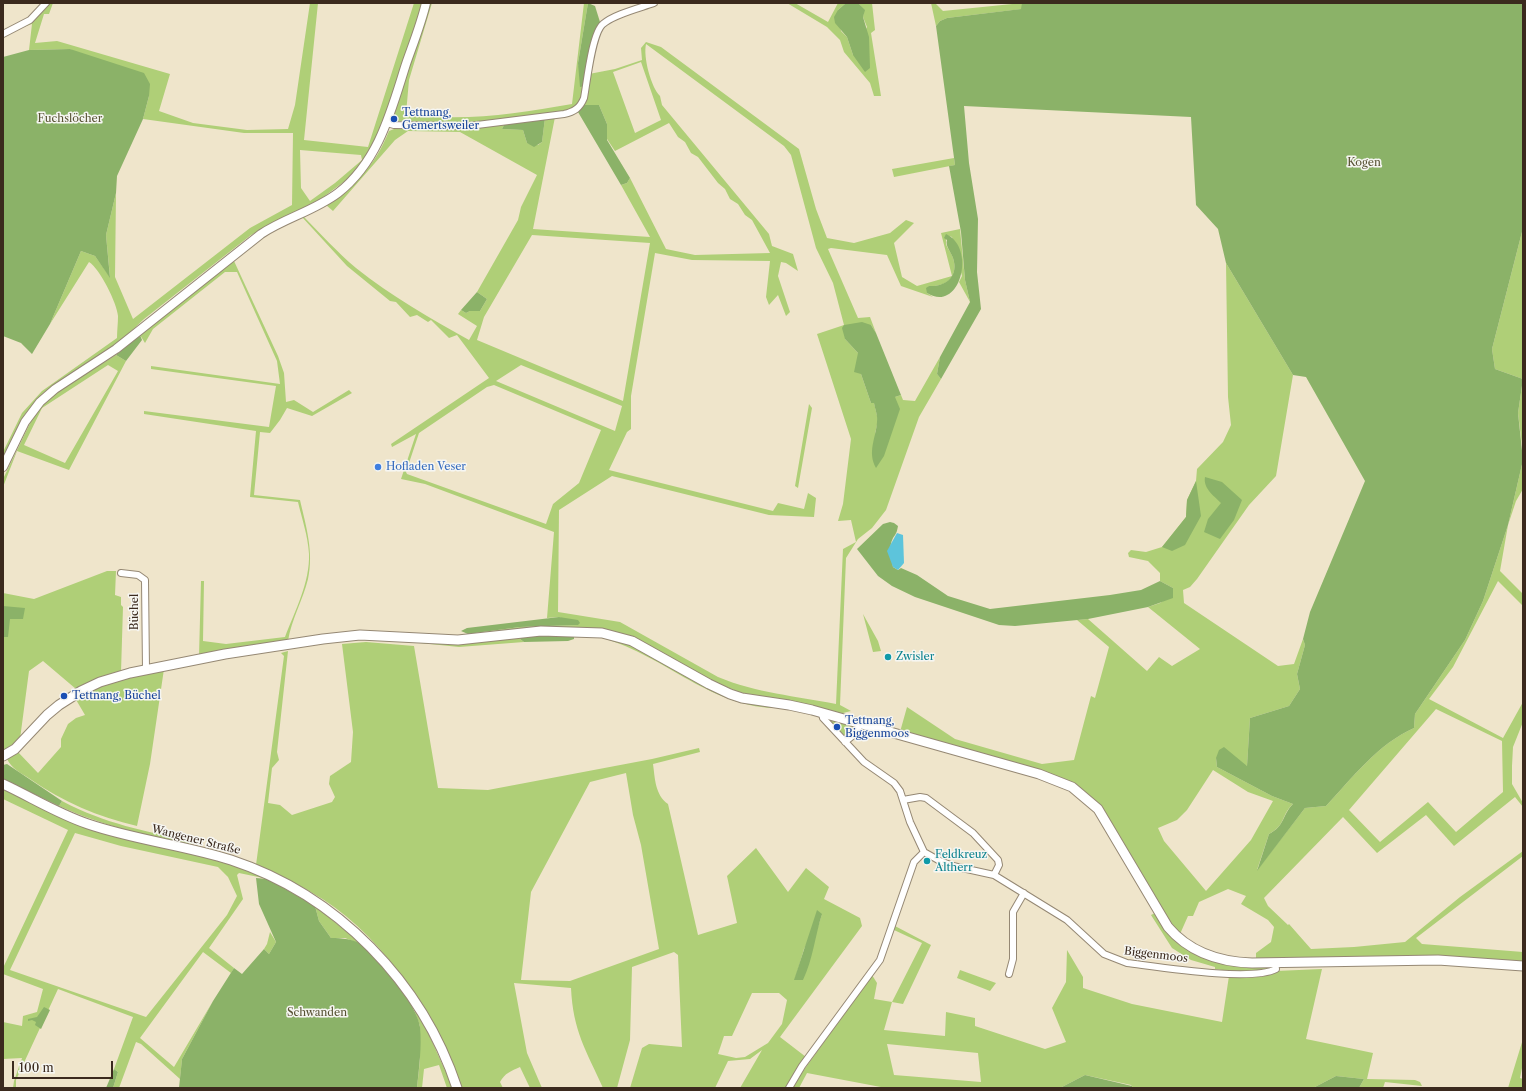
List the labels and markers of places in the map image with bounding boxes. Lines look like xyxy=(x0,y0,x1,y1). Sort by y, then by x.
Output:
place label: Tettnang, Gemertsweiler xyxy=(402,106,479,132)
marker: Tettnang, Gemertsweiler xyxy=(389,114,399,124)
place label: Hofladen Veser xyxy=(386,460,466,474)
marker: Hofladen Veser xyxy=(373,462,383,472)
place label: Zwisler xyxy=(896,650,934,664)
marker: Zwisler xyxy=(883,652,893,662)
place label: Tettnang, Büchel xyxy=(72,689,161,703)
marker: Tettnang, Büchel xyxy=(59,691,69,701)
place label: Tettnang, Biggenmoos xyxy=(845,714,909,740)
marker: Tettnang, Biggenmoos xyxy=(832,722,842,732)
place label: Feldkreuz Altherr xyxy=(935,848,987,874)
marker: Feldkreuz Altherr xyxy=(922,856,932,866)

